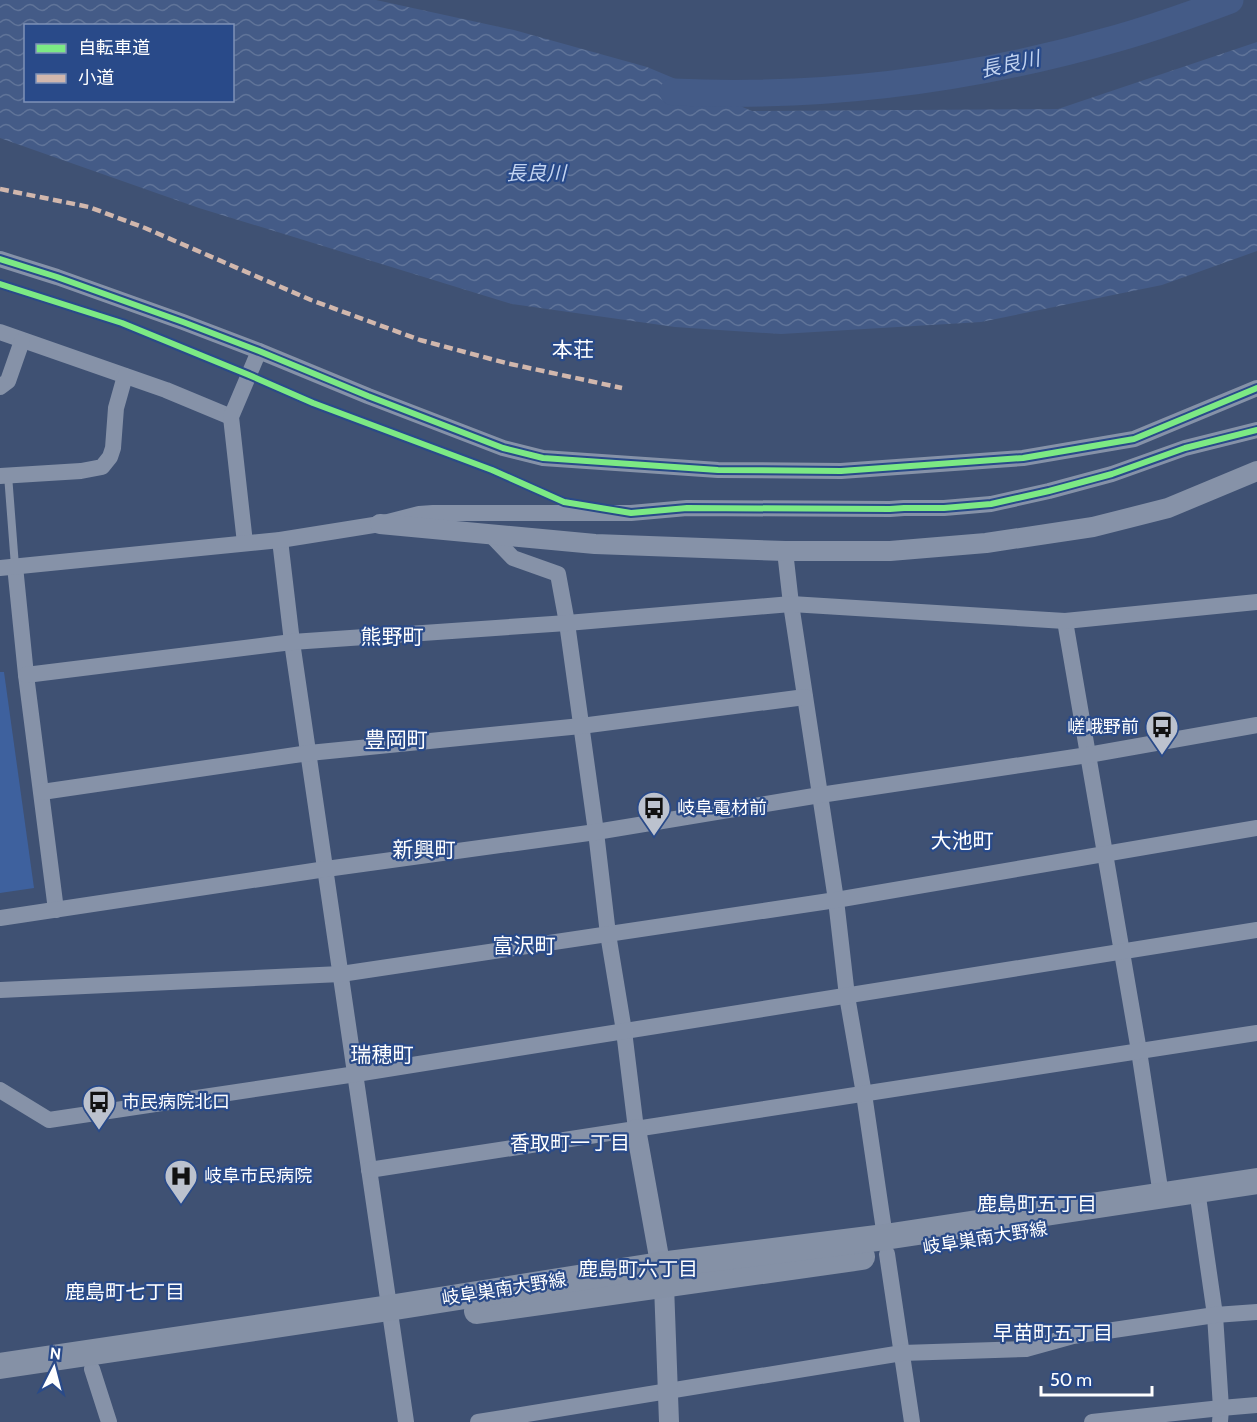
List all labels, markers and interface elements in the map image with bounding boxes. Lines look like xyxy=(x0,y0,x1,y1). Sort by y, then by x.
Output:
legend xyxy=(24,24,234,102)
text: 自転車道 xyxy=(78,37,150,59)
water label: 長良川 xyxy=(978,46,1044,82)
text: 小道 xyxy=(78,67,114,89)
water label: 長良川 xyxy=(506,161,568,185)
district label: 本荘 xyxy=(552,337,594,362)
district label: 熊野町 xyxy=(361,624,424,649)
bus stop icon: 嵯峨野前 xyxy=(1144,709,1180,756)
place label: 嵯峨野前 xyxy=(1067,716,1139,738)
district label: 豊岡町 xyxy=(365,727,428,752)
bus stop icon: 岐阜電材前 xyxy=(636,790,672,837)
place label: 岐阜電材前 xyxy=(677,797,767,819)
district label: 大池町 xyxy=(931,828,994,853)
district label: 新興町 xyxy=(393,837,456,862)
district label: 富沢町 xyxy=(493,933,556,958)
district label: 瑞穂町 xyxy=(351,1042,414,1067)
bus stop icon: 市民病院北口 xyxy=(81,1084,117,1131)
place label: 市民病院北口 xyxy=(122,1091,230,1113)
district label: 香取町一丁目 xyxy=(510,1131,630,1155)
hospital icon: 岐阜市民病院 xyxy=(163,1158,199,1205)
place label: 岐阜市民病院 xyxy=(204,1165,312,1187)
district label: 鹿島町五丁目 xyxy=(977,1192,1097,1216)
street label: 岐阜巣南大野線 xyxy=(921,1217,1049,1259)
district label: 鹿島町六丁目 xyxy=(578,1257,698,1281)
street label: 岐阜巣南大野線 xyxy=(440,1268,568,1310)
district label: 鹿島町七丁目 xyxy=(65,1280,185,1304)
district label: 早苗町五丁目 xyxy=(993,1321,1113,1345)
north arrow xyxy=(24,1338,84,1398)
text: N xyxy=(49,1344,62,1364)
scale bar xyxy=(1041,1359,1152,1397)
text: 50 m xyxy=(1050,1369,1092,1391)

